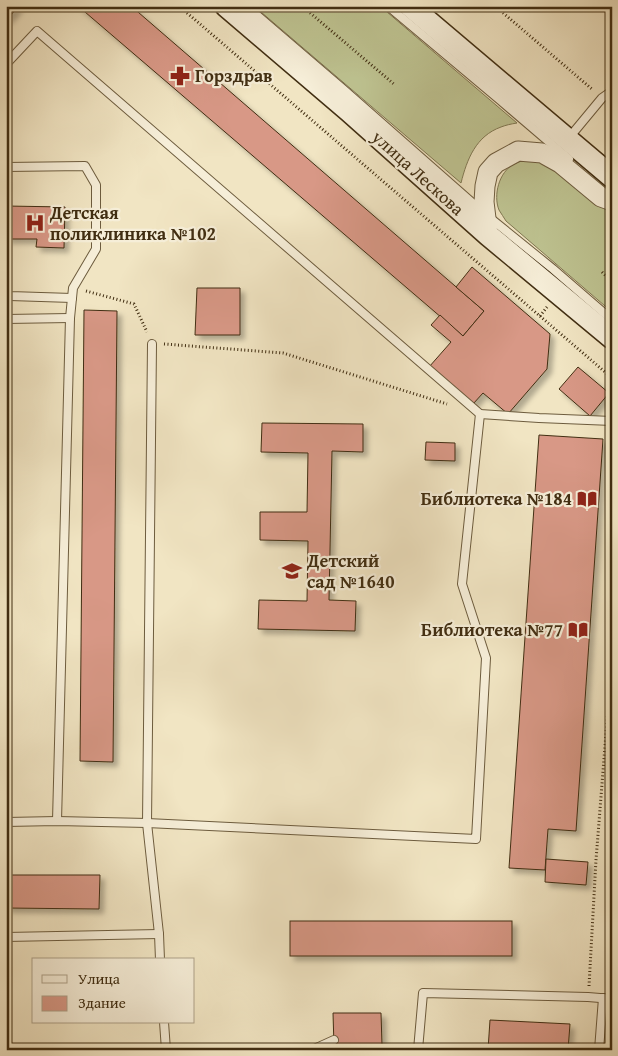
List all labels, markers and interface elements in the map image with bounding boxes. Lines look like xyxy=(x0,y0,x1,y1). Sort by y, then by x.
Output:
place label: Горздрав xyxy=(195,62,273,89)
pharmacy icon: Горздрав xyxy=(169,65,191,87)
street label: улица Лескова xyxy=(365,123,471,222)
place label: Детская поликлиника №102 xyxy=(49,199,216,247)
hospital icon: Детская поликлиника №102 xyxy=(24,212,46,234)
place label: Библиотека №184 xyxy=(421,485,572,512)
library icon: Библиотека №184 xyxy=(576,488,598,510)
place label: Детский сад №1640 xyxy=(306,547,395,595)
school or university icon: Детский сад №1640 xyxy=(281,560,303,582)
place label: Библиотека №77 xyxy=(421,616,563,643)
library icon: Библиотека №77 xyxy=(567,619,589,641)
legend xyxy=(32,958,195,1024)
text: Улица xyxy=(78,968,121,989)
text: Здание xyxy=(78,992,126,1013)

